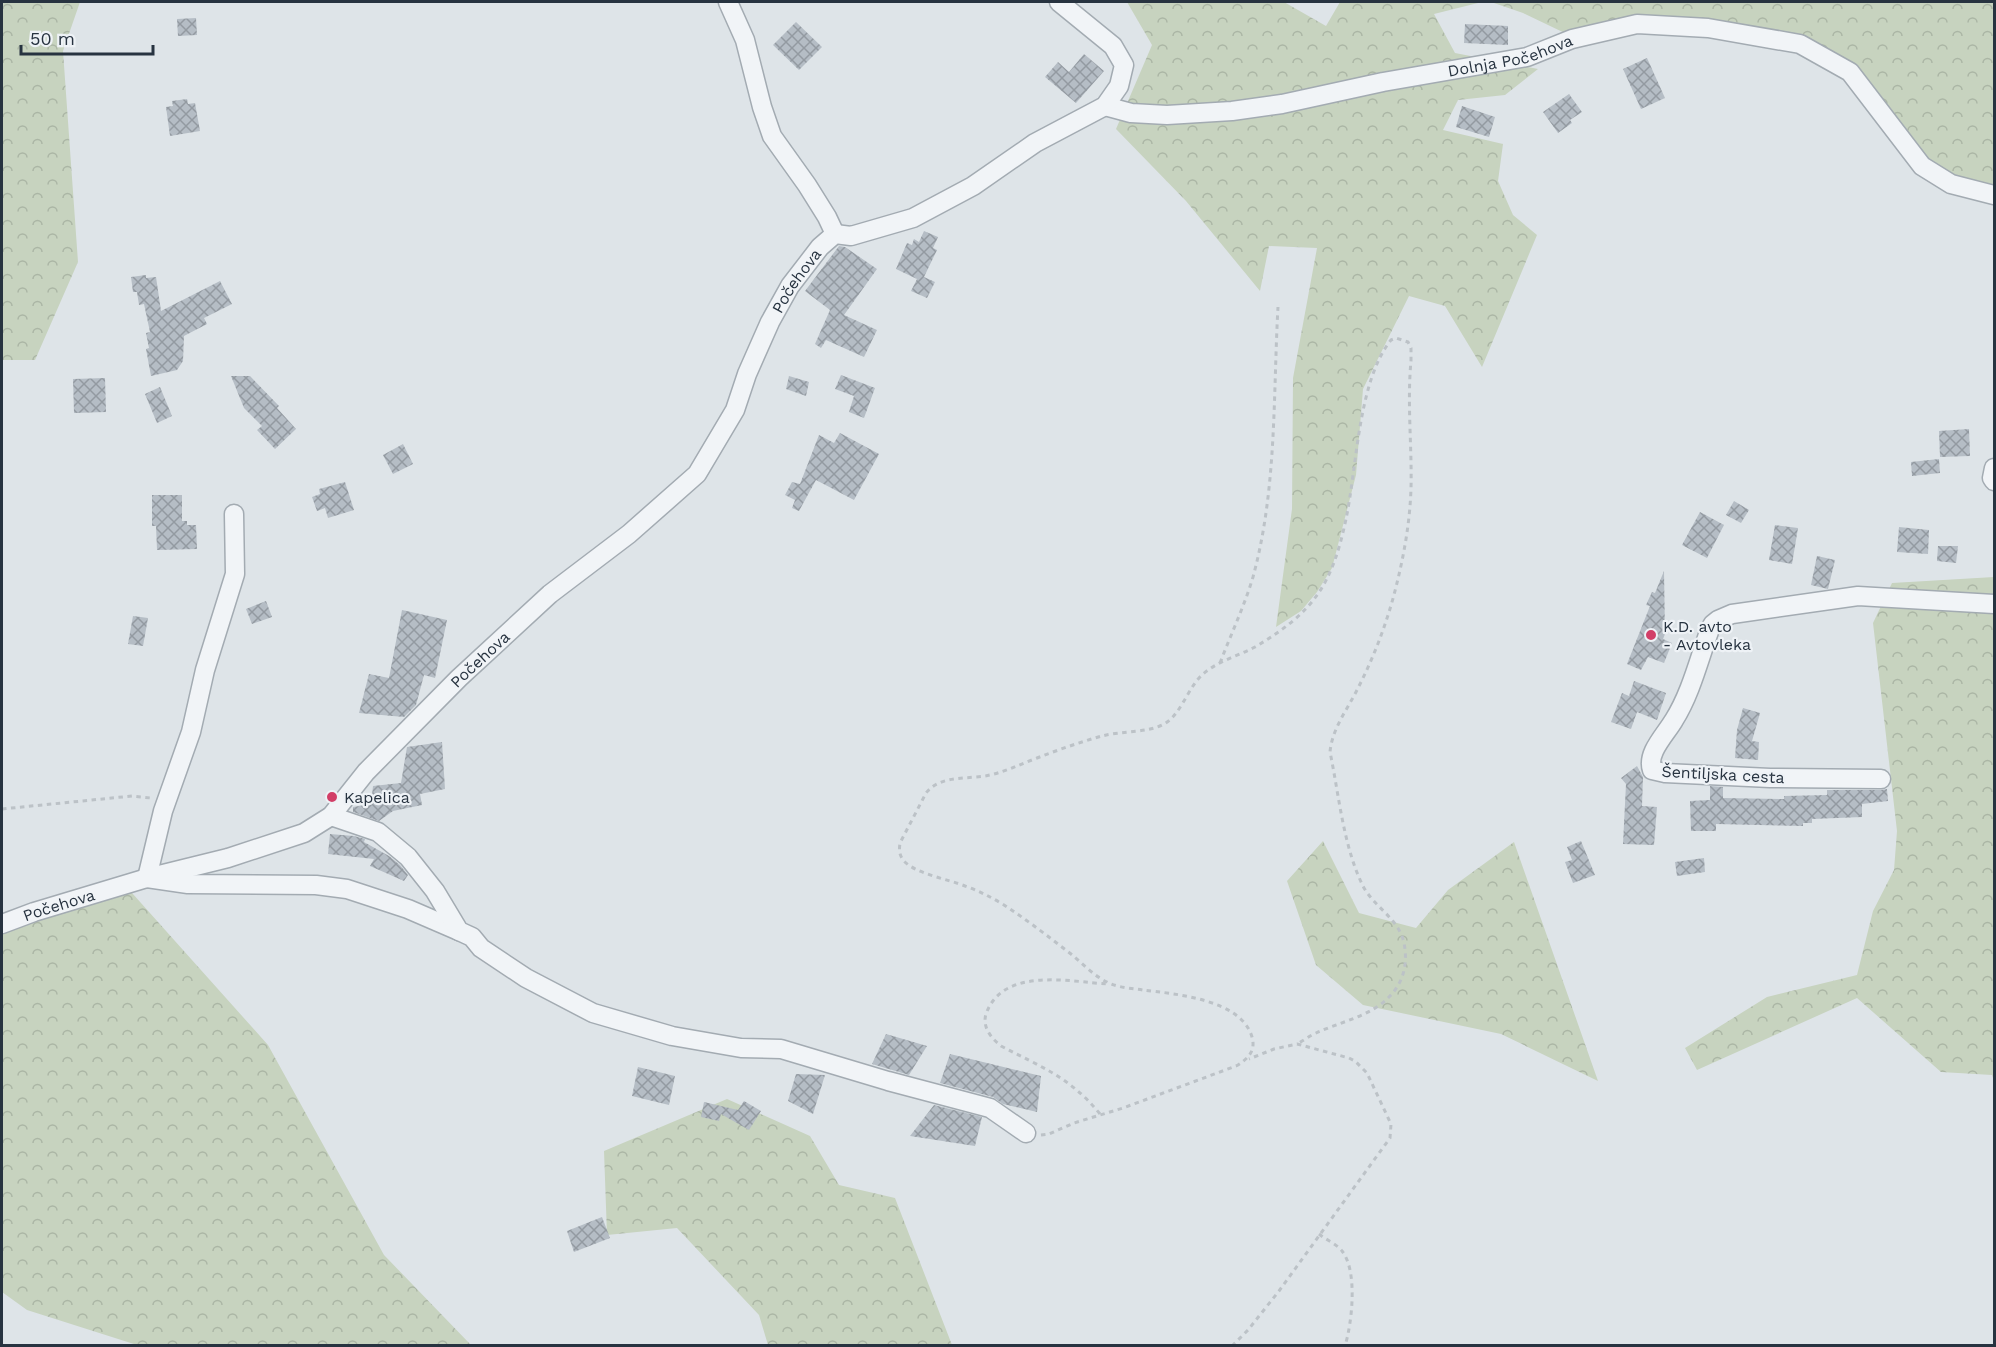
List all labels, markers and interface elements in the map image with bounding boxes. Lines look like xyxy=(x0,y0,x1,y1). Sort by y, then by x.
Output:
scale bar xyxy=(21,18,153,56)
text: 50 m xyxy=(30,28,75,49)
street label: Dolnja Počehova xyxy=(1446,31,1575,81)
street label: Počehova xyxy=(768,245,825,316)
place label: K.D. avto - Avtovleka xyxy=(1663,617,1751,654)
street label: Počehova xyxy=(446,627,514,691)
marker: K.D. avto - Avtovleka xyxy=(1644,628,1658,642)
street label: Šentiljska cesta xyxy=(1661,762,1785,787)
place label: Kapelica xyxy=(344,788,410,807)
marker: Kapelica xyxy=(325,790,339,804)
street label: Počehova xyxy=(20,885,97,925)

